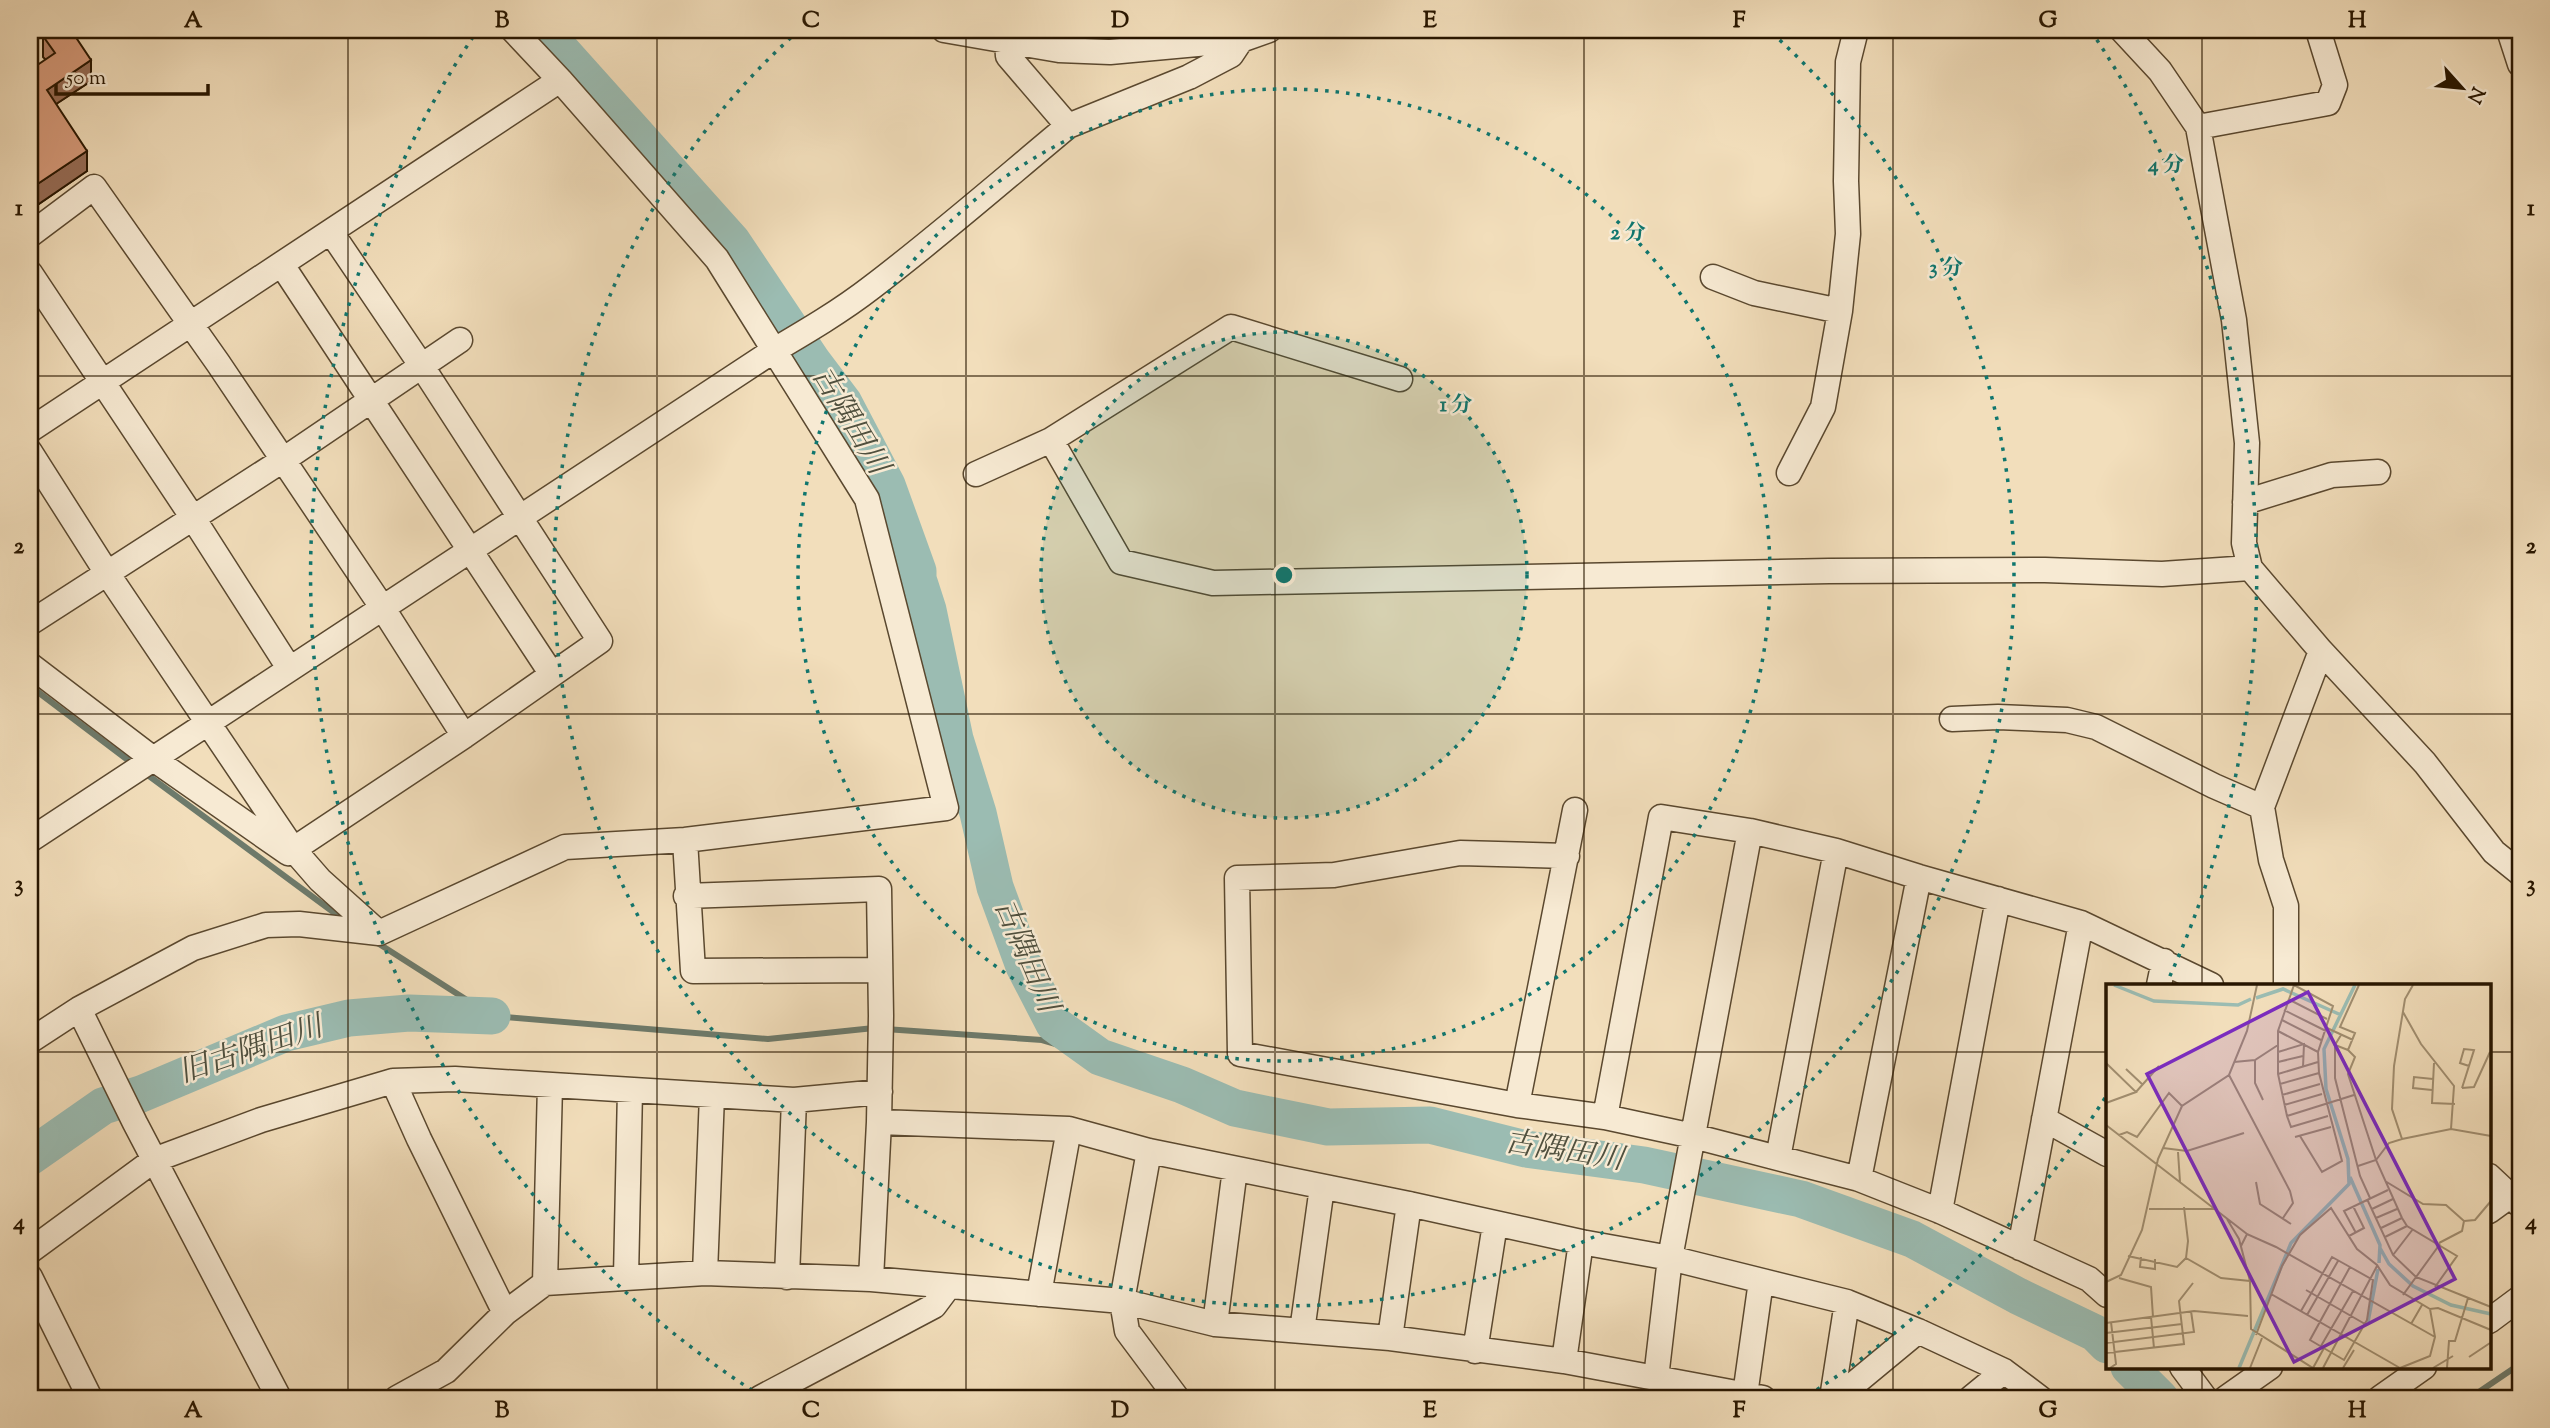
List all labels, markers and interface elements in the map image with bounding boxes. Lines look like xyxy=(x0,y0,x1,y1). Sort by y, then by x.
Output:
text: A xyxy=(184,5,203,38)
text: B xyxy=(495,5,510,38)
text: C xyxy=(802,5,820,38)
text: D xyxy=(1111,5,1129,38)
text: E xyxy=(1423,5,1437,38)
text: F xyxy=(1733,5,1746,38)
text: G xyxy=(2039,5,2058,38)
text: H xyxy=(2348,5,2367,38)
scale bar xyxy=(56,52,208,96)
north arrow xyxy=(2428,52,2498,122)
text: 50 m xyxy=(65,64,106,94)
text: N xyxy=(2459,82,2490,107)
text: 4 分 xyxy=(2147,151,2184,181)
text: 1 xyxy=(15,193,23,226)
text: 1 xyxy=(2527,193,2535,226)
text: 2 分 xyxy=(1610,219,1646,249)
text: 3 分 xyxy=(1929,254,1963,284)
water label: 古隅田川 xyxy=(800,358,900,486)
text: 1 分 xyxy=(1440,391,1472,421)
text: 2 xyxy=(14,531,25,564)
text: 2 xyxy=(2526,531,2537,564)
centre of rings xyxy=(1272,563,1296,587)
text: 3 xyxy=(14,869,24,902)
text: 3 xyxy=(2526,869,2536,902)
water label: 古隅田川 xyxy=(982,892,1069,1022)
inset map xyxy=(2106,984,2490,1368)
water label: 旧古隅田川 xyxy=(173,1005,332,1096)
water label: 古隅田川 xyxy=(1501,1121,1630,1183)
text: 4 xyxy=(12,1207,25,1240)
text: 4 xyxy=(2524,1207,2537,1240)
text: A xyxy=(184,1395,203,1428)
text: B xyxy=(495,1395,510,1428)
text: C xyxy=(802,1395,820,1428)
text: D xyxy=(1111,1395,1129,1428)
text: E xyxy=(1423,1395,1437,1428)
text: F xyxy=(1733,1395,1746,1428)
text: G xyxy=(2039,1395,2058,1428)
text: H xyxy=(2348,1395,2367,1428)

